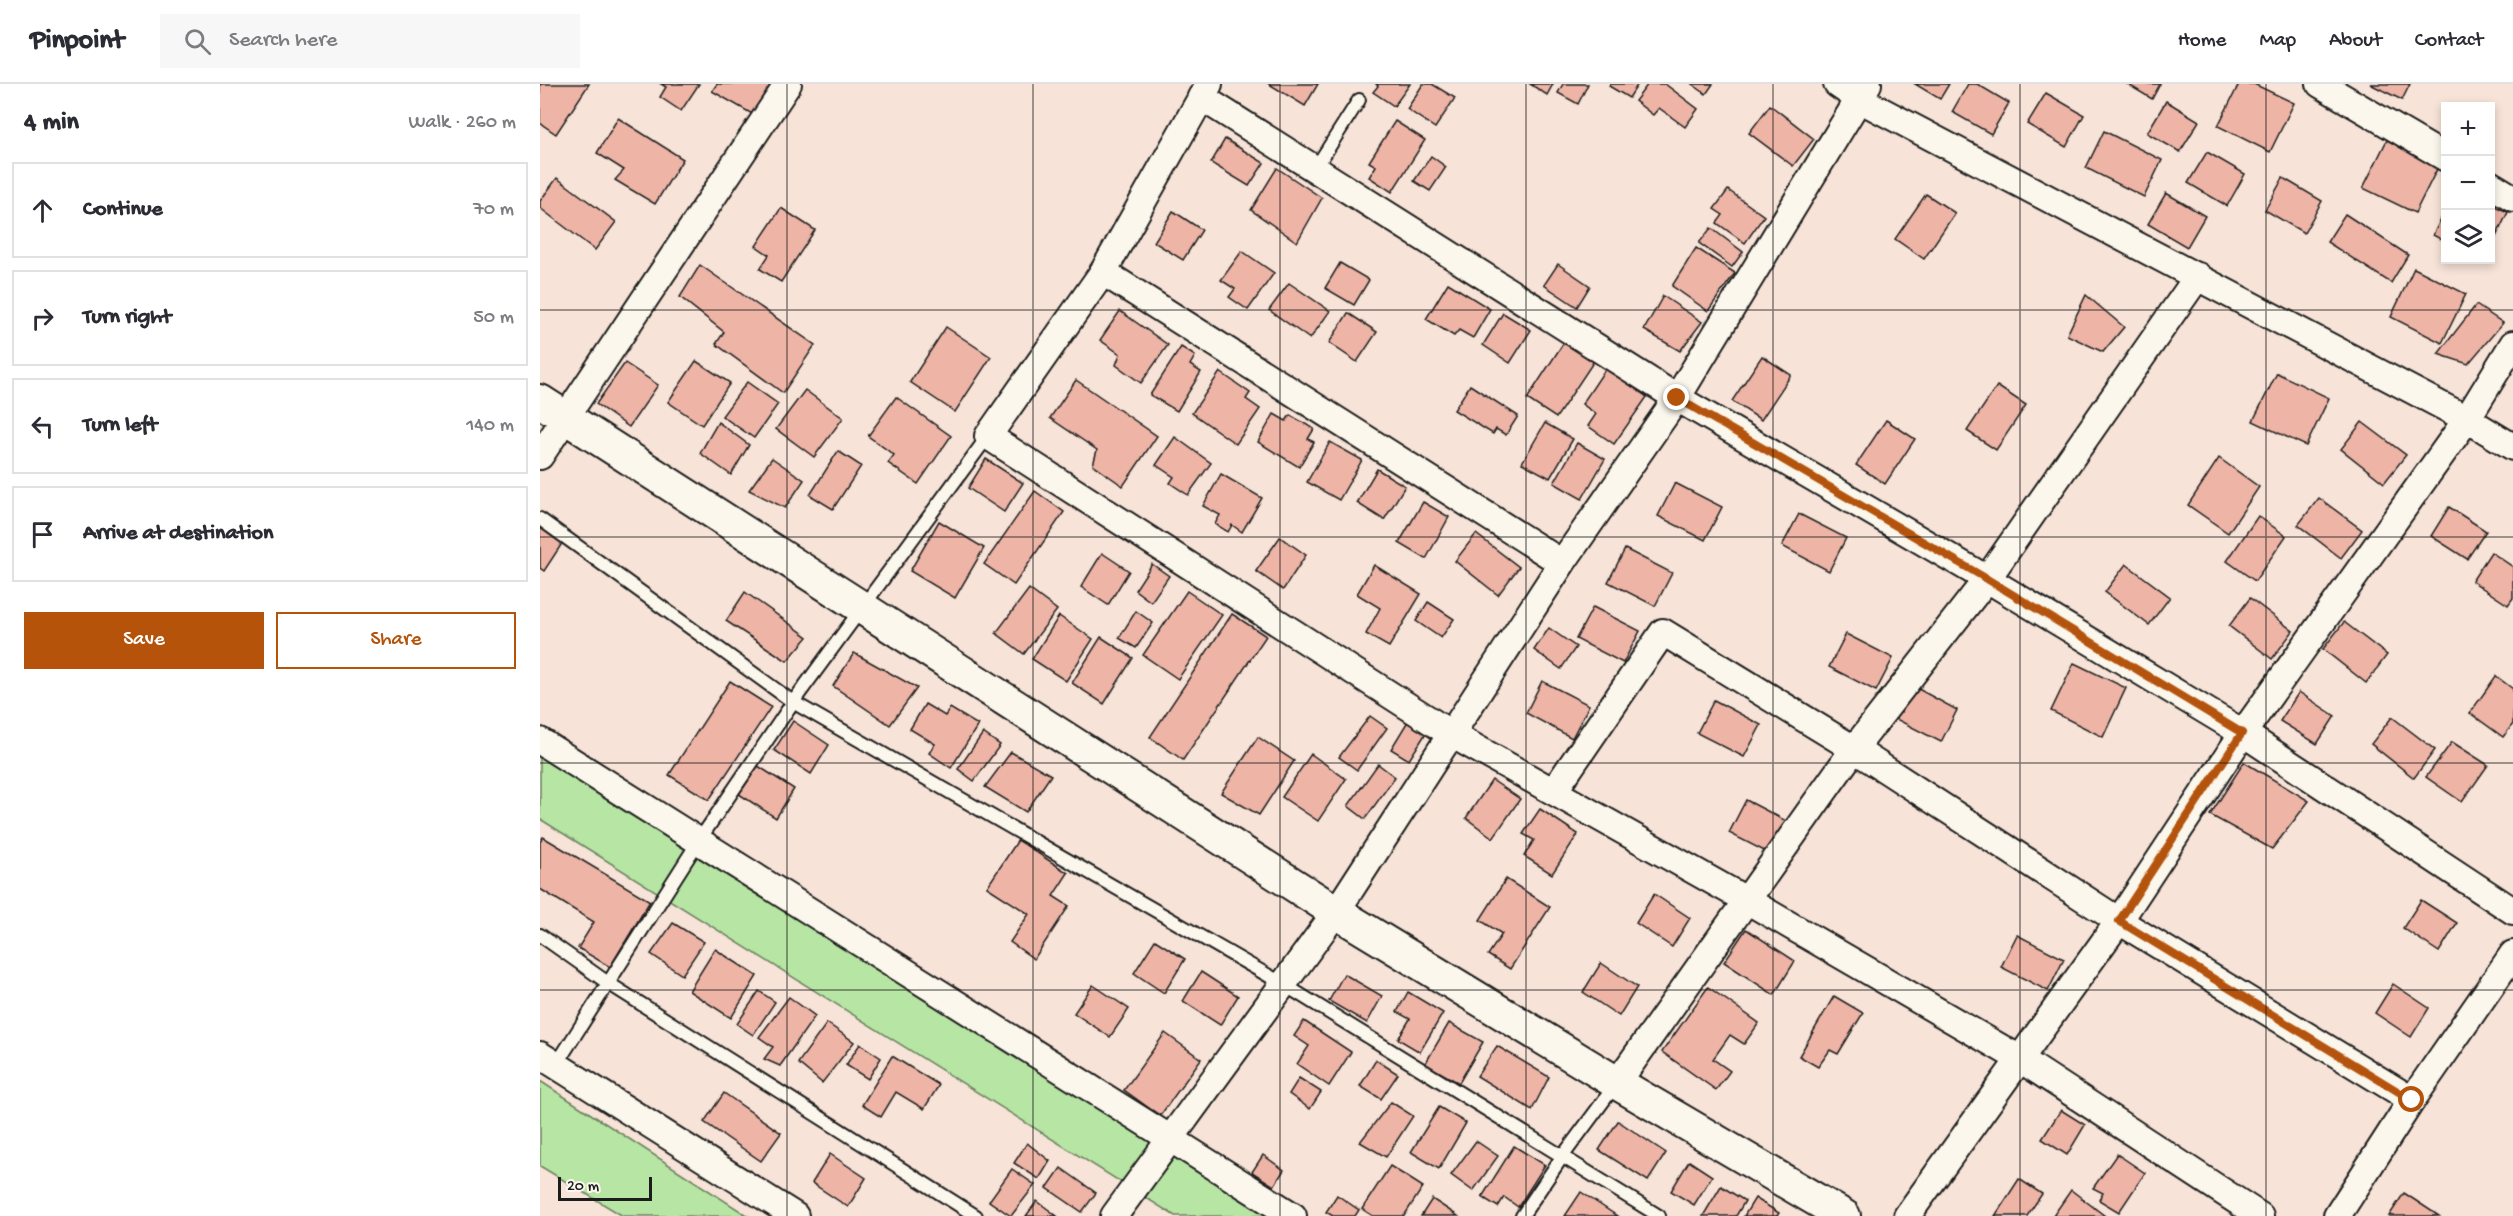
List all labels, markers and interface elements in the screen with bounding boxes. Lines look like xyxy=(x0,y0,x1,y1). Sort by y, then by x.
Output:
search box xyxy=(160,14,580,68)
text: Pinpoint xyxy=(30,25,124,58)
icon: search xyxy=(181,25,214,58)
text: Search here xyxy=(229,28,337,54)
text: Home xyxy=(2178,29,2226,54)
text: Map xyxy=(2259,29,2296,54)
text: About xyxy=(2329,29,2382,54)
text: Contact xyxy=(2415,29,2483,54)
map controls xyxy=(2441,102,2495,264)
button: + xyxy=(2441,102,2495,156)
text: 4 min xyxy=(24,108,79,139)
text: Walk · 260 m xyxy=(409,112,516,135)
button: − xyxy=(2441,156,2495,210)
icon: ahead xyxy=(26,194,59,227)
text: Continue xyxy=(83,197,163,223)
text: 70 m xyxy=(473,199,514,222)
button: layers xyxy=(2441,210,2495,264)
icon: right xyxy=(26,302,59,335)
text: Turn right xyxy=(83,305,171,331)
text: 50 m xyxy=(473,307,514,330)
route end xyxy=(1663,384,1689,410)
icon: left xyxy=(26,410,59,443)
text: Turn left xyxy=(83,413,157,439)
text: 140 m xyxy=(466,415,514,438)
icon: arrive xyxy=(26,518,59,551)
text: Arrive at destination xyxy=(83,521,273,547)
button: Save xyxy=(24,612,264,669)
button: Share xyxy=(276,612,516,669)
route start xyxy=(2398,1086,2424,1112)
scale bar xyxy=(558,1174,652,1202)
text: 20 m xyxy=(567,1178,599,1197)

